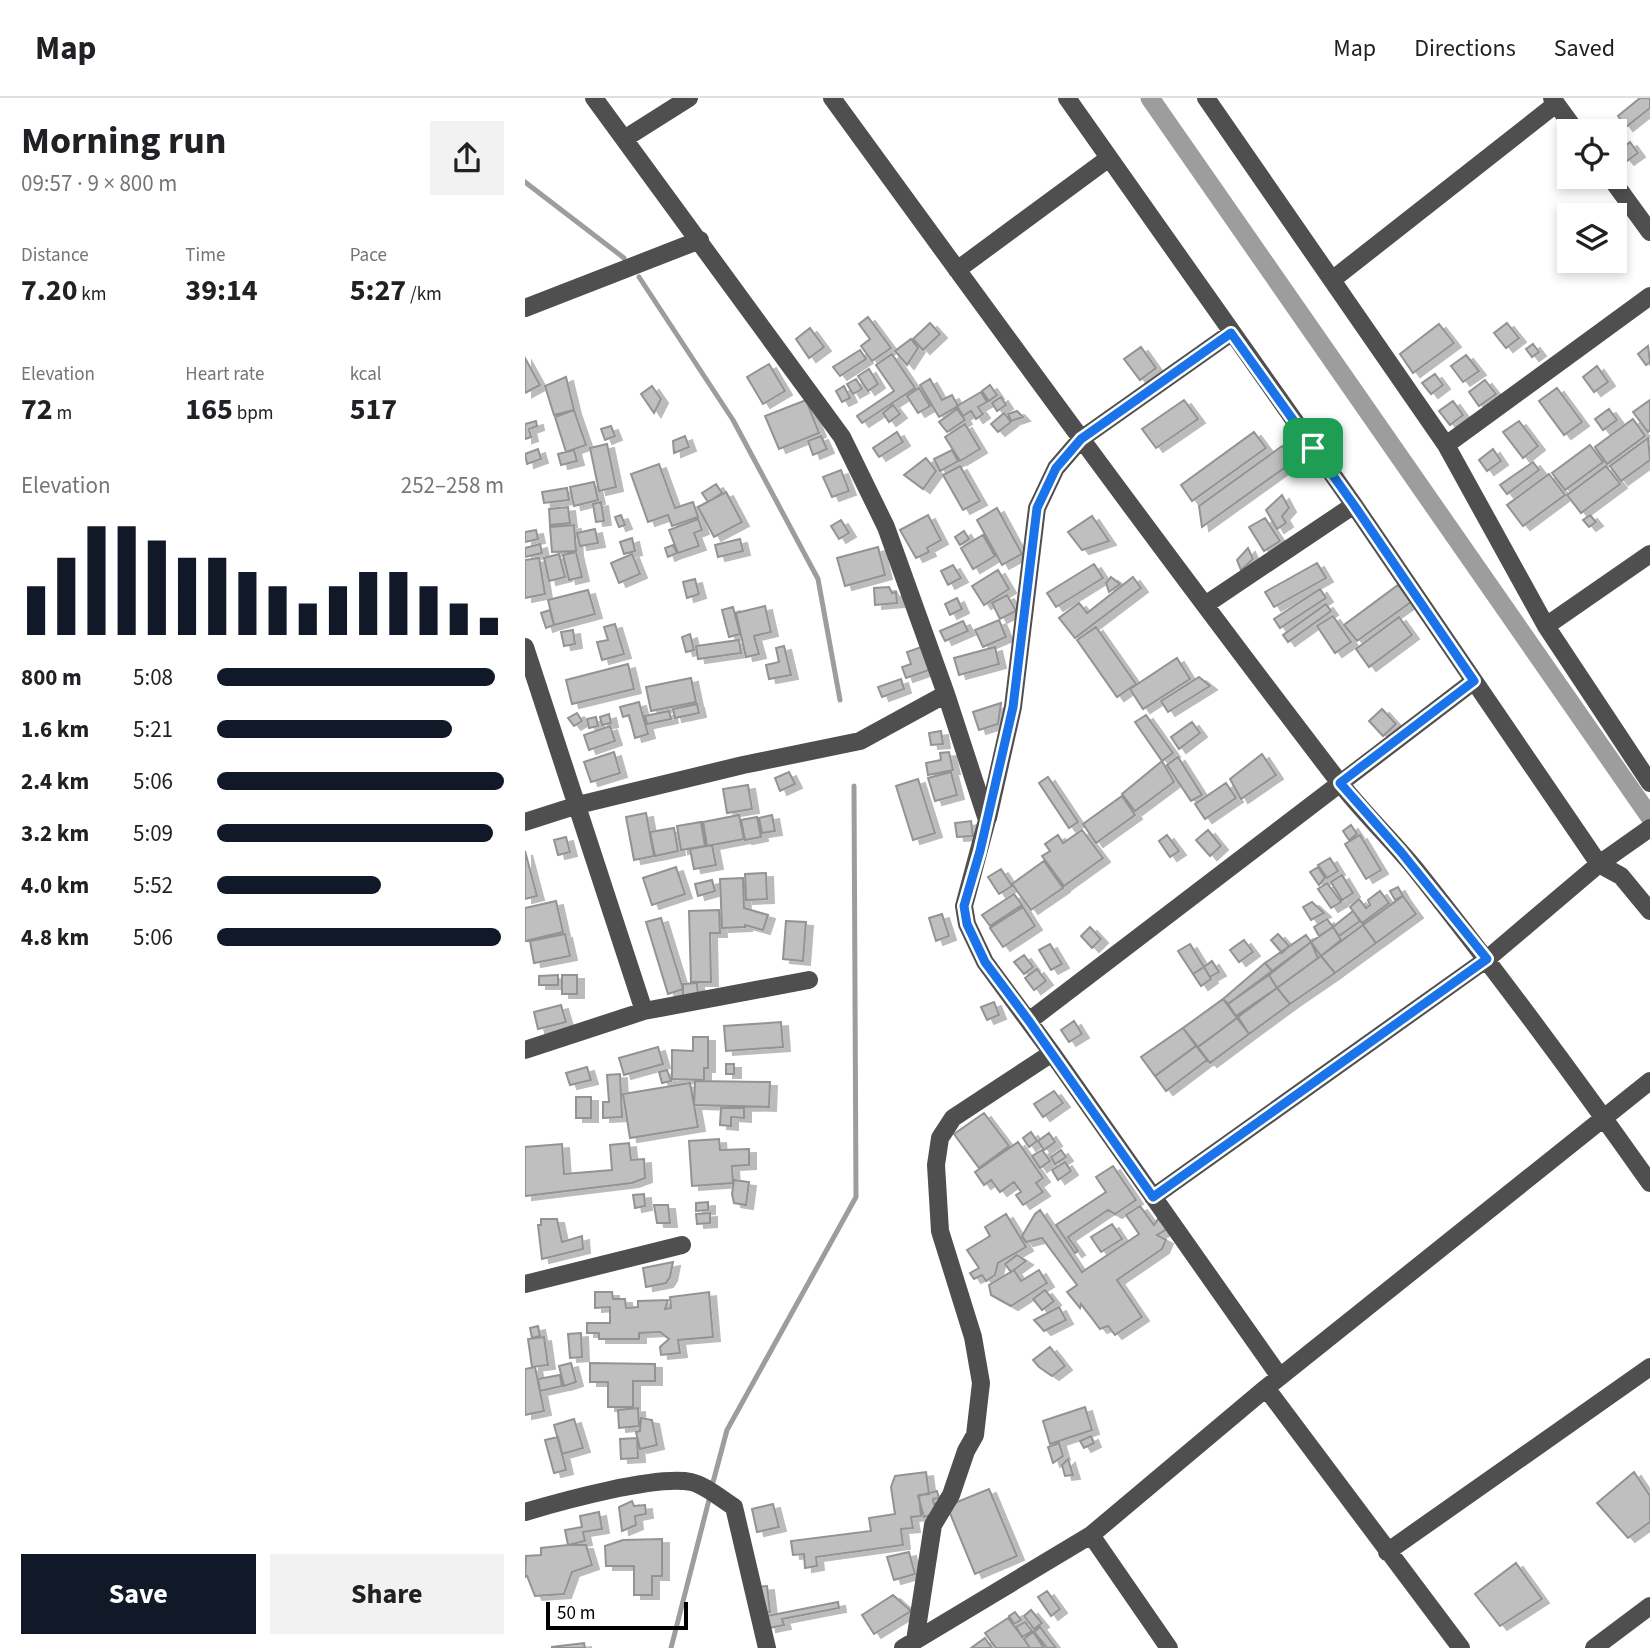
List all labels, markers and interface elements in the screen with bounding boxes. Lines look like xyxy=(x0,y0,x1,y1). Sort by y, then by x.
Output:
text: Map xyxy=(35,25,96,72)
text: Map xyxy=(1333,31,1376,66)
text: Directions xyxy=(1414,31,1516,66)
text: Saved xyxy=(1554,31,1615,66)
text: Morning run xyxy=(21,114,226,168)
map controls xyxy=(1557,119,1627,273)
button: locate xyxy=(1557,119,1627,189)
button: share xyxy=(430,121,504,195)
text: 09:57 · 9 × 800 m xyxy=(21,167,177,200)
button: layers xyxy=(1557,203,1627,273)
text: Distance xyxy=(21,242,89,269)
text: Time xyxy=(185,242,225,269)
text: Pace xyxy=(350,242,387,269)
text: 7.20 xyxy=(21,269,78,312)
text: 39:14 xyxy=(185,269,258,312)
text: 5:27 xyxy=(350,269,406,312)
text: km xyxy=(78,281,107,308)
text: /km xyxy=(406,281,442,308)
text: Elevation xyxy=(21,361,95,388)
text: Heart rate xyxy=(185,361,264,388)
text: kcal xyxy=(350,361,382,388)
text: 72 xyxy=(21,388,53,431)
text: 165 xyxy=(185,388,233,431)
text: 517 xyxy=(350,388,397,431)
text: m xyxy=(53,400,72,427)
text: bpm xyxy=(233,400,273,427)
pin xyxy=(1283,418,1343,478)
icon: arrive xyxy=(1294,429,1332,467)
text: Elevation xyxy=(21,469,111,502)
text: 252–258 m xyxy=(401,469,504,502)
text: 800 m xyxy=(21,661,82,694)
text: 5:08 xyxy=(133,661,173,694)
text: 1.6 km xyxy=(21,713,89,746)
text: 5:21 xyxy=(133,713,173,746)
text: 2.4 km xyxy=(21,765,89,798)
text: 5:06 xyxy=(133,765,173,798)
text: 3.2 km xyxy=(21,817,89,850)
text: 5:09 xyxy=(133,817,173,850)
text: 4.0 km xyxy=(21,869,89,902)
text: 5:52 xyxy=(133,869,173,902)
text: 4.8 km xyxy=(21,921,89,954)
text: 5:06 xyxy=(133,921,173,954)
button: Save xyxy=(21,1554,256,1634)
button: Share xyxy=(270,1554,504,1634)
scale bar xyxy=(546,1599,688,1631)
text: 50 m xyxy=(557,1600,595,1627)

